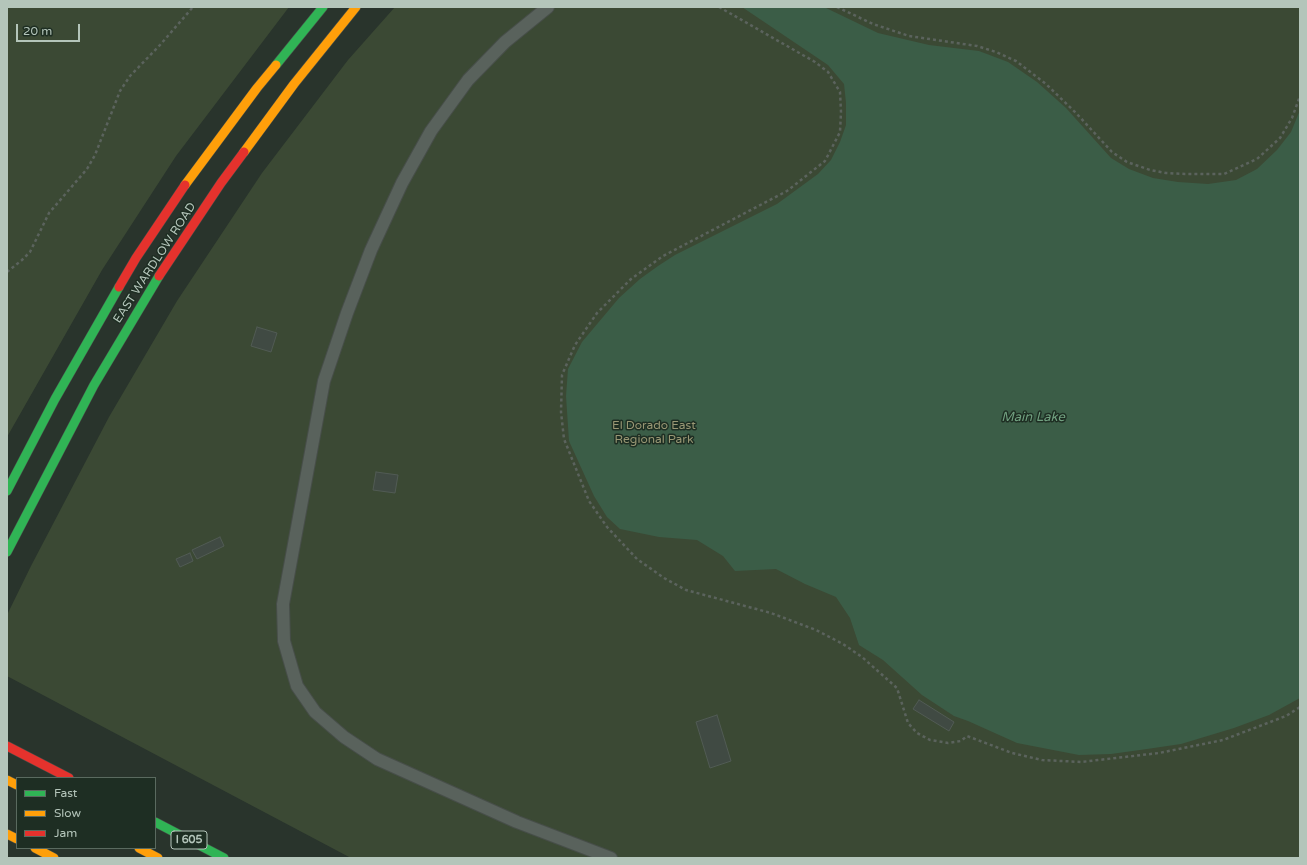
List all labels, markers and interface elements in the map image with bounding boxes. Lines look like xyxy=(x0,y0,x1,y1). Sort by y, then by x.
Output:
scale bar xyxy=(18,16,82,42)
text: 20 m xyxy=(23,24,52,38)
street label: EAST WARDLOW ROAD xyxy=(111,200,199,326)
water label: Main Lake xyxy=(1001,410,1065,426)
park label: El Dorado East Regional Park xyxy=(612,419,696,447)
legend xyxy=(16,777,156,849)
text: Fast xyxy=(54,786,77,800)
text: Slow xyxy=(54,806,81,820)
text: Jam xyxy=(54,826,77,840)
road number: I 605 xyxy=(171,831,207,849)

